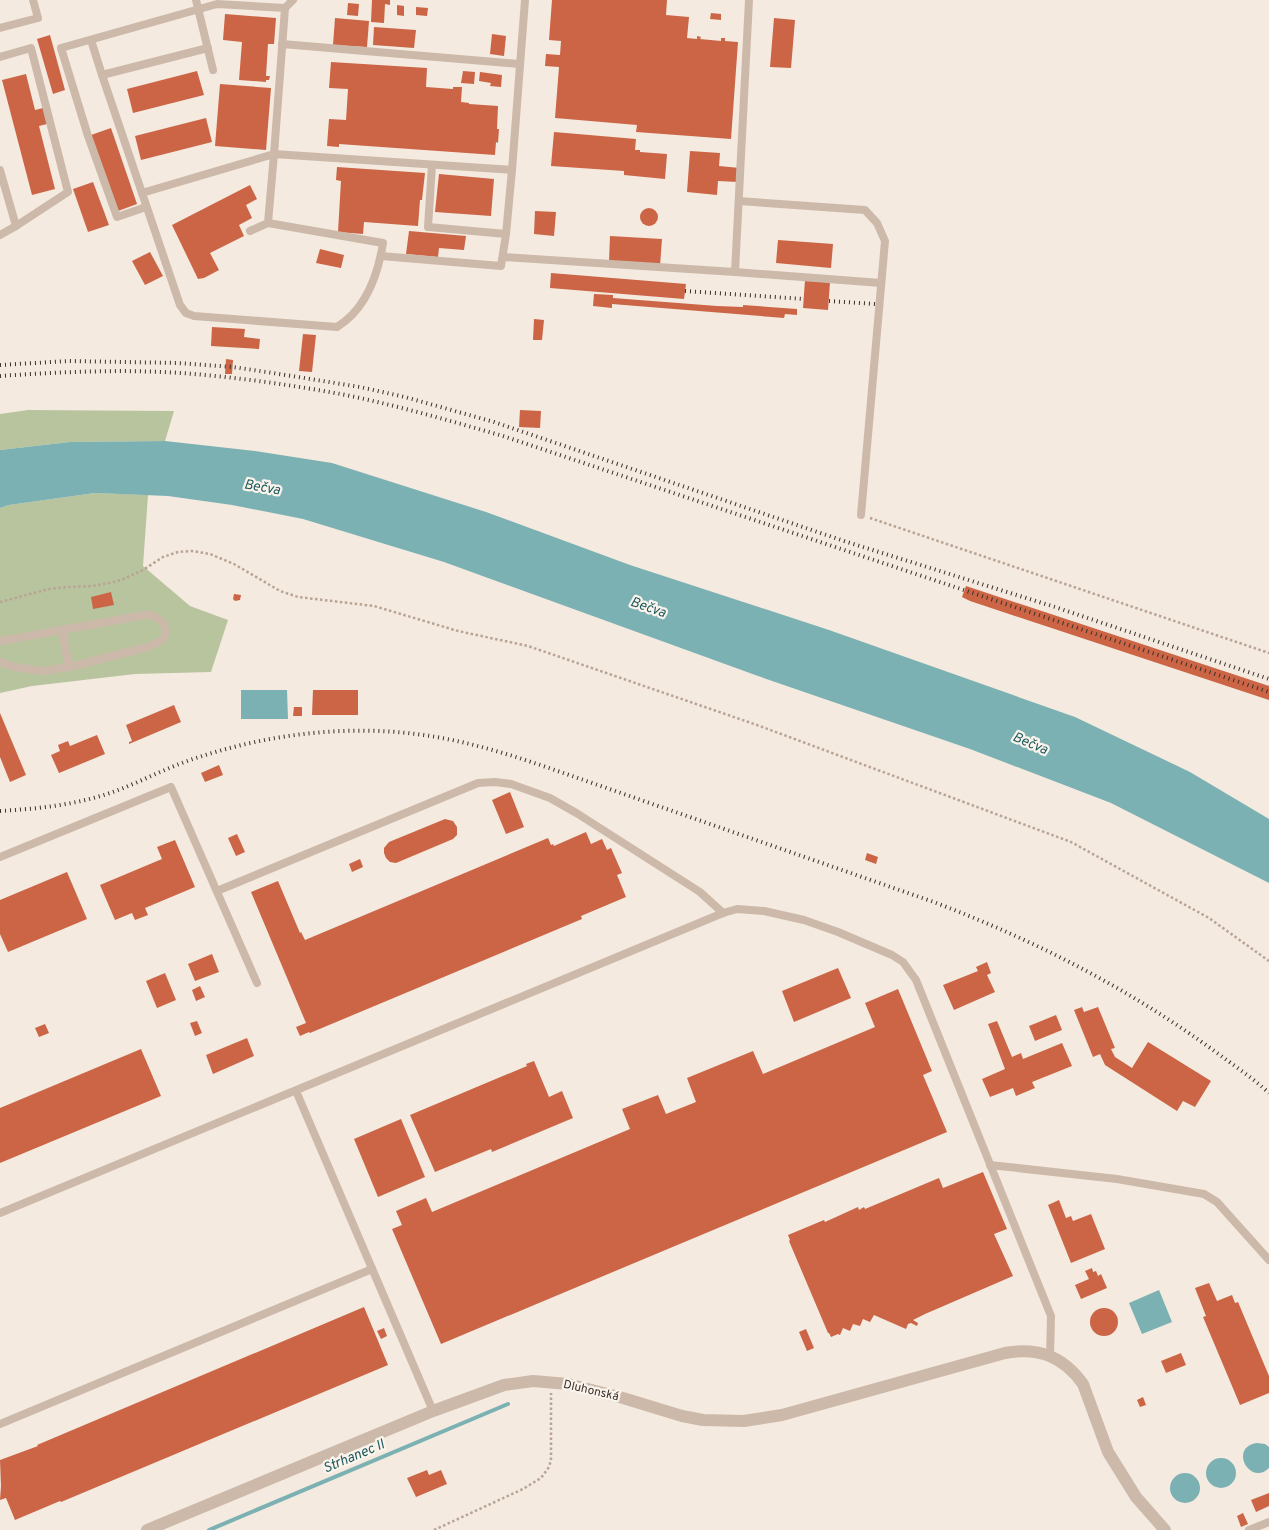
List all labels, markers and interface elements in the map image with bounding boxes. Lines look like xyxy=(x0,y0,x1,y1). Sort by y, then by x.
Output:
water label: Bečva xyxy=(243,476,282,500)
water label: Bečva xyxy=(628,594,669,622)
water label: Bečva xyxy=(1010,729,1051,759)
street label: Dluhonská xyxy=(562,1377,620,1405)
water label: Strhanec II xyxy=(321,1436,388,1477)

